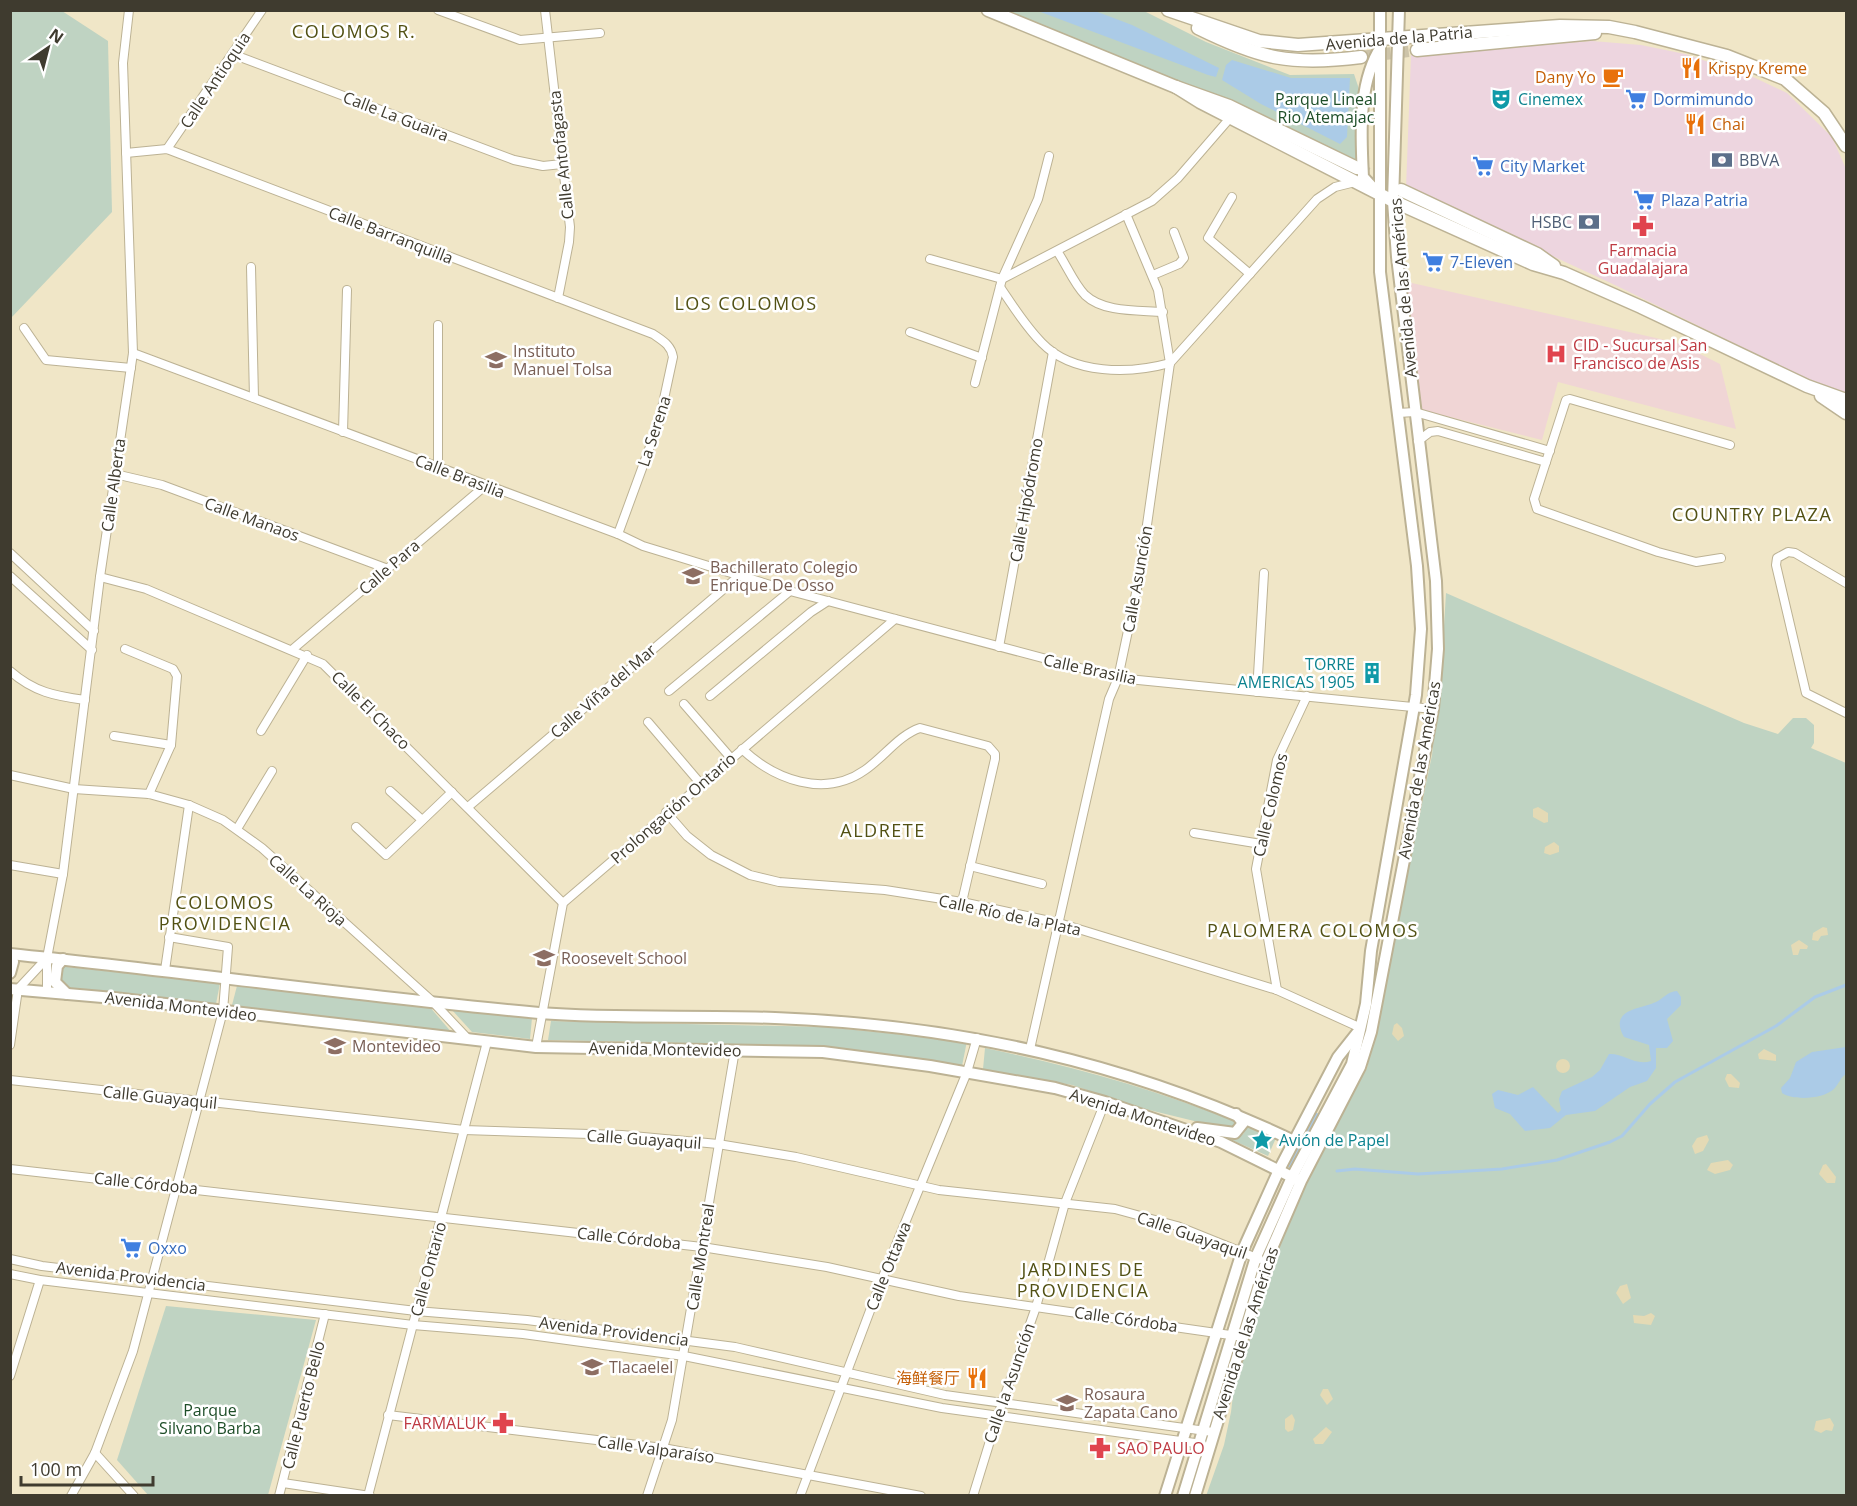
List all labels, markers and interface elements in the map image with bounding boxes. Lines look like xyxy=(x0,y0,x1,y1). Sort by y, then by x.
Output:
north arrow xyxy=(18,18,78,78)
district label: COLOMOS R. xyxy=(292,19,416,43)
street label: Avenida de la Patria xyxy=(1325,21,1473,55)
text: N xyxy=(45,23,68,48)
street label: Calle Antioquia xyxy=(175,27,255,133)
restaurant icon: Krispy Kreme xyxy=(1679,56,1703,80)
place label: Krispy Kreme xyxy=(1708,57,1807,79)
cafe icon: Dany Yo xyxy=(1601,65,1625,89)
place label: Dany Yo xyxy=(1535,66,1596,88)
street label: Calle La Guaira xyxy=(340,86,452,146)
theatre icon: Cinemex xyxy=(1489,87,1513,111)
supermarket icon: Dormimundo xyxy=(1624,87,1648,111)
park label: Parque Lineal Rio Atemajac xyxy=(1275,88,1377,128)
place label: Cinemex xyxy=(1518,88,1584,110)
place label: Dormimundo xyxy=(1653,88,1753,110)
street label: Calle Antofagasta xyxy=(543,89,579,221)
restaurant icon: Chai xyxy=(1683,112,1707,136)
place label: Chai xyxy=(1712,113,1745,135)
bank icon: BBVA xyxy=(1710,148,1734,172)
place label: BBVA xyxy=(1739,149,1780,171)
supermarket icon: City Market xyxy=(1471,154,1495,178)
place label: City Market xyxy=(1500,155,1585,177)
supermarket icon: Plaza Patria xyxy=(1632,188,1656,212)
place label: Plaza Patria xyxy=(1661,189,1748,211)
street label: Avenida de las Américas xyxy=(1384,197,1422,379)
street label: Calle Barranquilla xyxy=(326,201,456,269)
bank icon: HSBC xyxy=(1577,210,1601,234)
place label: HSBC xyxy=(1531,211,1572,233)
pharmacy icon: Farmacia Guadalajara xyxy=(1631,214,1655,238)
place label: Farmacia Guadalajara xyxy=(1598,239,1688,279)
supermarket icon: 7-Eleven xyxy=(1421,250,1445,274)
place label: 7-Eleven xyxy=(1450,251,1513,273)
district label: LOS COLOMOS xyxy=(674,291,818,315)
place label: CID - Sucursal San Francisco de Asis xyxy=(1573,334,1707,374)
place label: Instituto Manuel Tolsa xyxy=(513,340,612,380)
hospital icon: CID - Sucursal San Francisco de Asis xyxy=(1544,342,1568,366)
school or university icon: Instituto Manuel Tolsa xyxy=(484,348,508,372)
street label: La Serena xyxy=(632,393,676,469)
street label: Calle Hipódromo xyxy=(1004,436,1048,564)
street label: Calle Alberta xyxy=(96,437,130,533)
street label: Calle Brasilia xyxy=(412,449,508,503)
street label: Calle Manaos xyxy=(202,492,302,546)
district label: COUNTRY PLAZA xyxy=(1672,502,1832,526)
street label: Calle Asunción xyxy=(1117,524,1157,634)
street label: Calle Para xyxy=(354,534,424,600)
place label: Bachillerato Colegio Enrique De Osso xyxy=(710,556,858,596)
school or university icon: Bachillerato Colegio Enrique De Osso xyxy=(681,564,705,588)
street label: Calle Viña del Mar xyxy=(545,639,661,743)
street label: Calle Brasilia xyxy=(1041,648,1139,690)
place label: TORRE AMERICAS 1905 xyxy=(1238,653,1355,693)
building icon: TORRE AMERICAS 1905 xyxy=(1360,661,1384,685)
street label: Calle El Chaco xyxy=(327,666,415,754)
street label: Avenida de las Américas xyxy=(1393,679,1445,861)
street label: Prolongación Ontario xyxy=(606,747,740,869)
street label: Calle Colomos xyxy=(1247,751,1293,859)
district label: ALDRETE xyxy=(840,818,926,842)
street label: Calle La Rioja xyxy=(264,849,352,931)
street label: Calle Río de la Plata xyxy=(937,889,1083,941)
district label: COLOMOS PROVIDENCIA xyxy=(159,890,291,935)
district label: PALOMERA COLOMOS xyxy=(1207,918,1419,942)
school or university icon: Roosevelt School xyxy=(532,946,556,970)
place label: Roosevelt School xyxy=(561,947,687,969)
street label: Avenida Montevideo xyxy=(104,986,258,1026)
school or university icon: Montevideo xyxy=(323,1034,347,1058)
place label: Montevideo xyxy=(352,1035,441,1057)
street label: Avenida Montevideo xyxy=(588,1037,742,1061)
street label: Calle Guayaquil xyxy=(102,1080,218,1114)
street label: Avenida Montevideo xyxy=(1067,1083,1219,1151)
street label: Calle Guayaquil xyxy=(586,1124,702,1154)
place icon: Avión de Papel xyxy=(1250,1128,1274,1152)
place label: Avión de Papel xyxy=(1279,1129,1389,1151)
street label: Calle Córdoba xyxy=(93,1167,199,1199)
street label: Calle Montreal xyxy=(681,1202,719,1312)
street label: Calle Guayaquil xyxy=(1134,1206,1250,1264)
street label: Calle Ottawa xyxy=(860,1218,916,1314)
street label: Calle Ontario xyxy=(405,1219,451,1319)
street label: Calle Córdoba xyxy=(576,1222,682,1254)
supermarket icon: Oxxo xyxy=(119,1236,143,1260)
place label: Oxxo xyxy=(148,1237,187,1259)
street label: Avenida de las Américas xyxy=(1207,1244,1283,1422)
street label: Avenida Providencia xyxy=(55,1256,207,1296)
district label: JARDINES DE PROVIDENCIA xyxy=(1017,1257,1149,1302)
street label: Calle Córdoba xyxy=(1073,1301,1179,1337)
street label: Avenida Providencia xyxy=(538,1311,690,1351)
street label: Calle la Asunción xyxy=(978,1320,1040,1446)
street label: Calle Puerto Bello xyxy=(276,1338,330,1472)
school or university icon: Tlacaelel xyxy=(580,1355,604,1379)
place label: Tlacaelel xyxy=(609,1356,673,1378)
restaurant icon: 海鲜餐厅 xyxy=(965,1366,989,1390)
place label: 海鲜餐厅 xyxy=(896,1367,960,1389)
place label: Rosaura Zapata Cano xyxy=(1084,1383,1178,1423)
school or university icon: Rosaura Zapata Cano xyxy=(1055,1391,1079,1415)
park label: Parque Silvano Barba xyxy=(159,1399,261,1439)
pharmacy icon: FARMALUK xyxy=(491,1411,515,1435)
place label: FARMALUK xyxy=(403,1412,486,1434)
street label: Calle Valparaíso xyxy=(596,1430,716,1468)
pharmacy icon: SAO PAULO xyxy=(1088,1436,1112,1460)
place label: SAO PAULO xyxy=(1117,1437,1205,1459)
scale bar xyxy=(21,1449,153,1487)
text: 100 m xyxy=(30,1457,82,1481)

